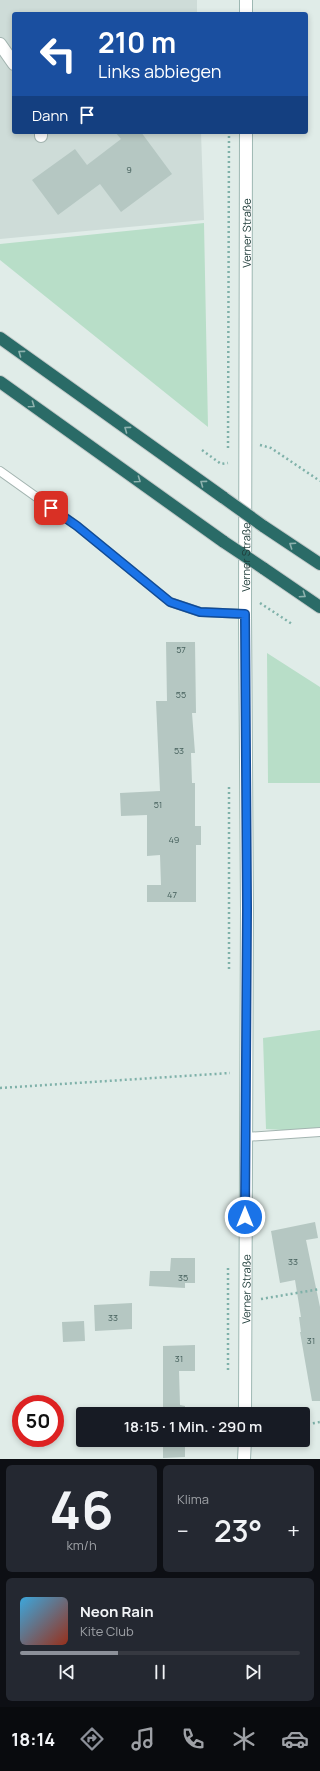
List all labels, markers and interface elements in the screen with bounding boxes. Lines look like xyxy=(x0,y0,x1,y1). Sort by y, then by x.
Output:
text: 210 m xyxy=(98,23,176,61)
icon: left xyxy=(32,28,84,80)
text: Links abbiegen xyxy=(98,59,222,83)
icon: arrive xyxy=(76,104,98,126)
text: Dann xyxy=(32,105,68,126)
house number: 9 xyxy=(126,163,132,176)
street label: Verner Straße xyxy=(238,198,253,268)
one-way arrow xyxy=(18,350,25,358)
one-way arrow xyxy=(27,400,34,407)
one-way arrow xyxy=(124,426,131,434)
one-way arrow xyxy=(133,475,140,482)
one-way arrow xyxy=(200,481,207,488)
pin xyxy=(34,491,68,525)
icon: arrive xyxy=(40,497,62,519)
street label: Verner Straße xyxy=(238,522,253,592)
one-way arrow xyxy=(289,543,296,550)
one-way arrow xyxy=(299,590,306,597)
house number: 57 xyxy=(176,643,186,656)
house number: 55 xyxy=(176,688,186,701)
house number: 53 xyxy=(174,744,184,757)
house number: 51 xyxy=(154,798,162,811)
house number: 49 xyxy=(169,833,179,846)
house number: 47 xyxy=(167,888,177,901)
position arrow xyxy=(224,1196,266,1238)
street label: Verner Straße xyxy=(238,1254,253,1324)
house number: 33 xyxy=(288,1255,298,1268)
house number: 35 xyxy=(178,1271,188,1284)
house number: 33 xyxy=(108,1311,118,1324)
house number: 31 xyxy=(307,1334,315,1347)
house number: 31 xyxy=(175,1352,183,1365)
speed limit sign: 50 xyxy=(12,1395,64,1447)
text: 18:15 · 1 Min. · 290 m xyxy=(124,1416,262,1437)
text: 46 xyxy=(50,1474,113,1545)
text: Klima xyxy=(177,1490,209,1508)
text: 23° xyxy=(214,1510,262,1551)
text: − xyxy=(177,1516,189,1546)
text: + xyxy=(287,1516,300,1546)
text: km/h xyxy=(66,1536,97,1554)
text: Neon Rain xyxy=(80,1601,154,1622)
text: Kite Club xyxy=(80,1622,134,1640)
icon: previous xyxy=(56,1661,78,1683)
icon: pause xyxy=(149,1661,171,1683)
icon: next xyxy=(242,1661,264,1683)
icon: directions xyxy=(78,1725,106,1753)
icon: music xyxy=(129,1725,157,1753)
icon: phone xyxy=(179,1725,207,1753)
icon: climate xyxy=(230,1725,258,1753)
icon: car xyxy=(281,1725,309,1753)
text: 18:14 xyxy=(11,1727,55,1751)

